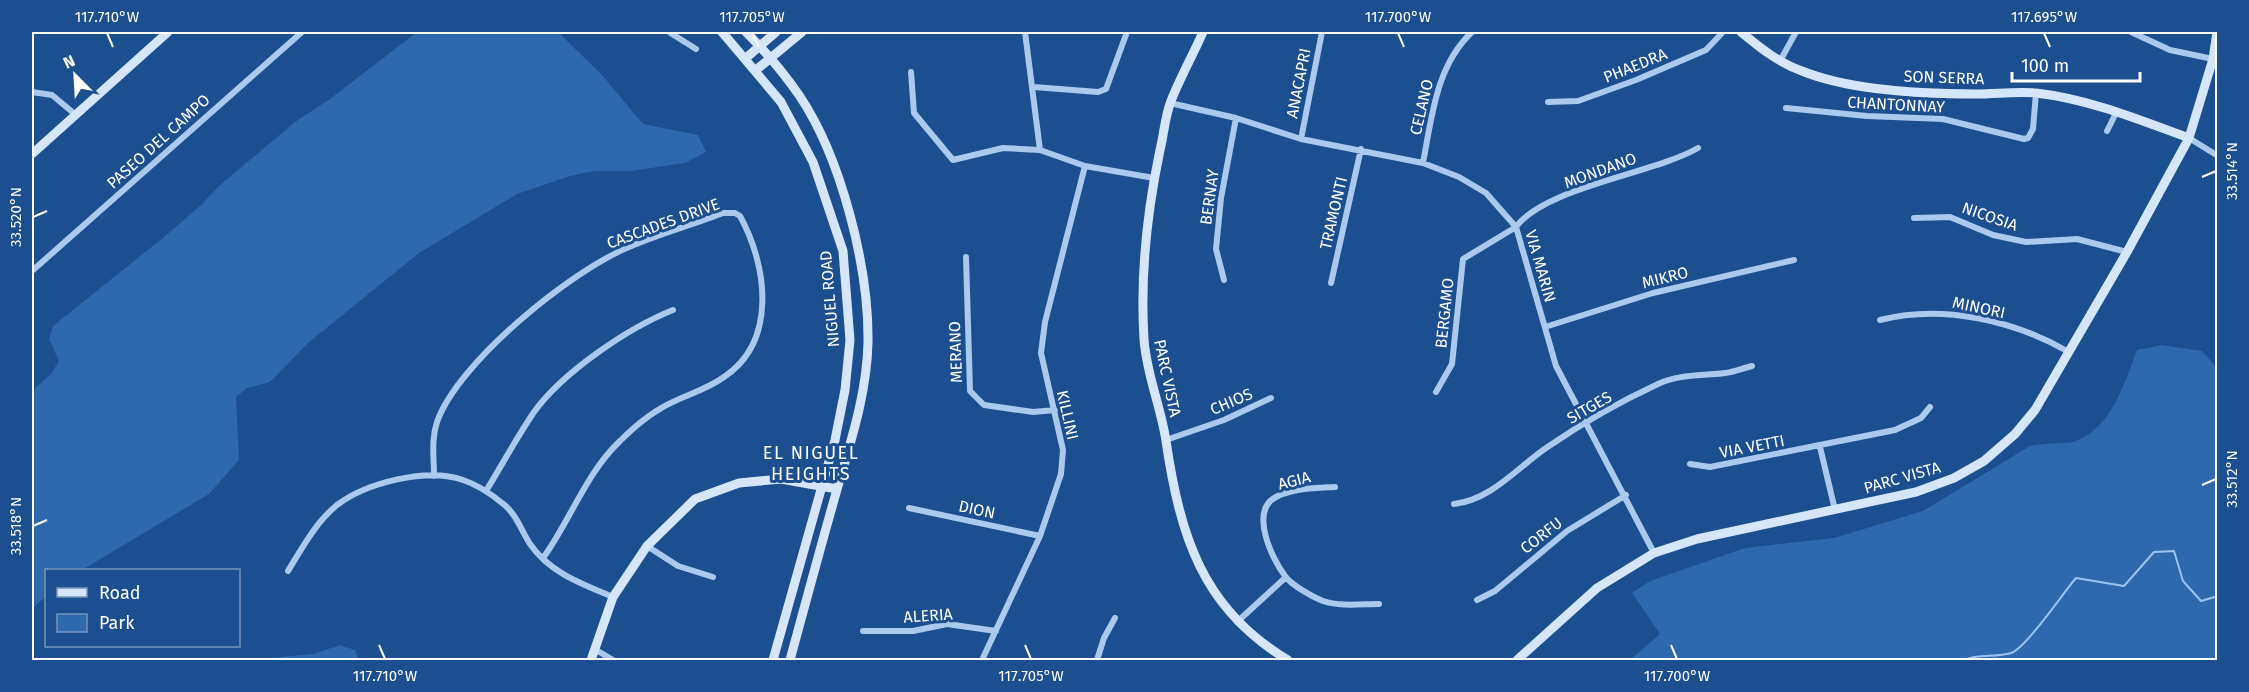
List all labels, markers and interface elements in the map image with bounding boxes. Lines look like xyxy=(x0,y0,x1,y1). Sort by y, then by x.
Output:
text: 117.710°W xyxy=(75,8,140,26)
text: 117.705°W xyxy=(719,8,785,26)
text: 117.700°W xyxy=(1365,8,1432,26)
text: 117.695°W xyxy=(2011,8,2078,26)
street label: PHAEDRA xyxy=(1601,44,1671,87)
north arrow xyxy=(45,45,105,105)
scale bar xyxy=(2012,45,2140,83)
street label: ANACAPRI xyxy=(1282,46,1315,120)
text: N xyxy=(60,51,78,73)
text: 100 m xyxy=(2021,55,2069,77)
street label: SON SERRA xyxy=(1903,67,1985,88)
street label: CELANO xyxy=(1406,77,1437,137)
street label: PASEO DEL CAMPO xyxy=(103,90,214,193)
street label: CHANTONNAY xyxy=(1847,92,1945,117)
text: 33.514°N xyxy=(2223,142,2241,200)
street label: MONDANO xyxy=(1561,149,1639,192)
street label: BERNAY xyxy=(1196,168,1223,226)
street label: TRAMONTI xyxy=(1316,175,1351,251)
text: 33.520°N xyxy=(7,187,25,247)
street label: CASCADES DRIVE xyxy=(604,194,722,253)
street label: NICOSIA xyxy=(1959,198,2021,235)
street label: VIA MARIN xyxy=(1521,228,1560,304)
street label: NIGUEL ROAD xyxy=(816,250,843,348)
street label: MIKRO xyxy=(1640,263,1690,292)
street label: BERGAMO xyxy=(1431,277,1458,349)
street label: MINORI xyxy=(1951,293,2007,322)
street label: MERANO xyxy=(945,321,966,383)
street label: PARC VISTA xyxy=(1150,338,1185,419)
street label: CHIOS xyxy=(1207,384,1256,419)
street label: SITGES xyxy=(1564,387,1615,428)
street label: KILLINI xyxy=(1053,388,1082,442)
street label: VIA VETTI xyxy=(1718,431,1786,462)
district label: EL NIGUEL HEIGHTS xyxy=(763,442,859,485)
text: 33.512°N xyxy=(2223,450,2241,508)
street label: PARC VISTA xyxy=(1862,457,1943,497)
street label: AGIA xyxy=(1276,467,1313,494)
street label: DION xyxy=(957,496,997,523)
text: 33.518°N xyxy=(7,497,25,555)
street label: CORFU xyxy=(1517,513,1566,558)
legend xyxy=(45,569,240,647)
text: Road xyxy=(99,582,141,604)
street label: ALERIA xyxy=(903,604,954,627)
text: Park xyxy=(99,612,135,634)
text: 117.710°W xyxy=(353,667,418,685)
text: 117.705°W xyxy=(998,667,1064,685)
text: 117.700°W xyxy=(1644,667,1711,685)

